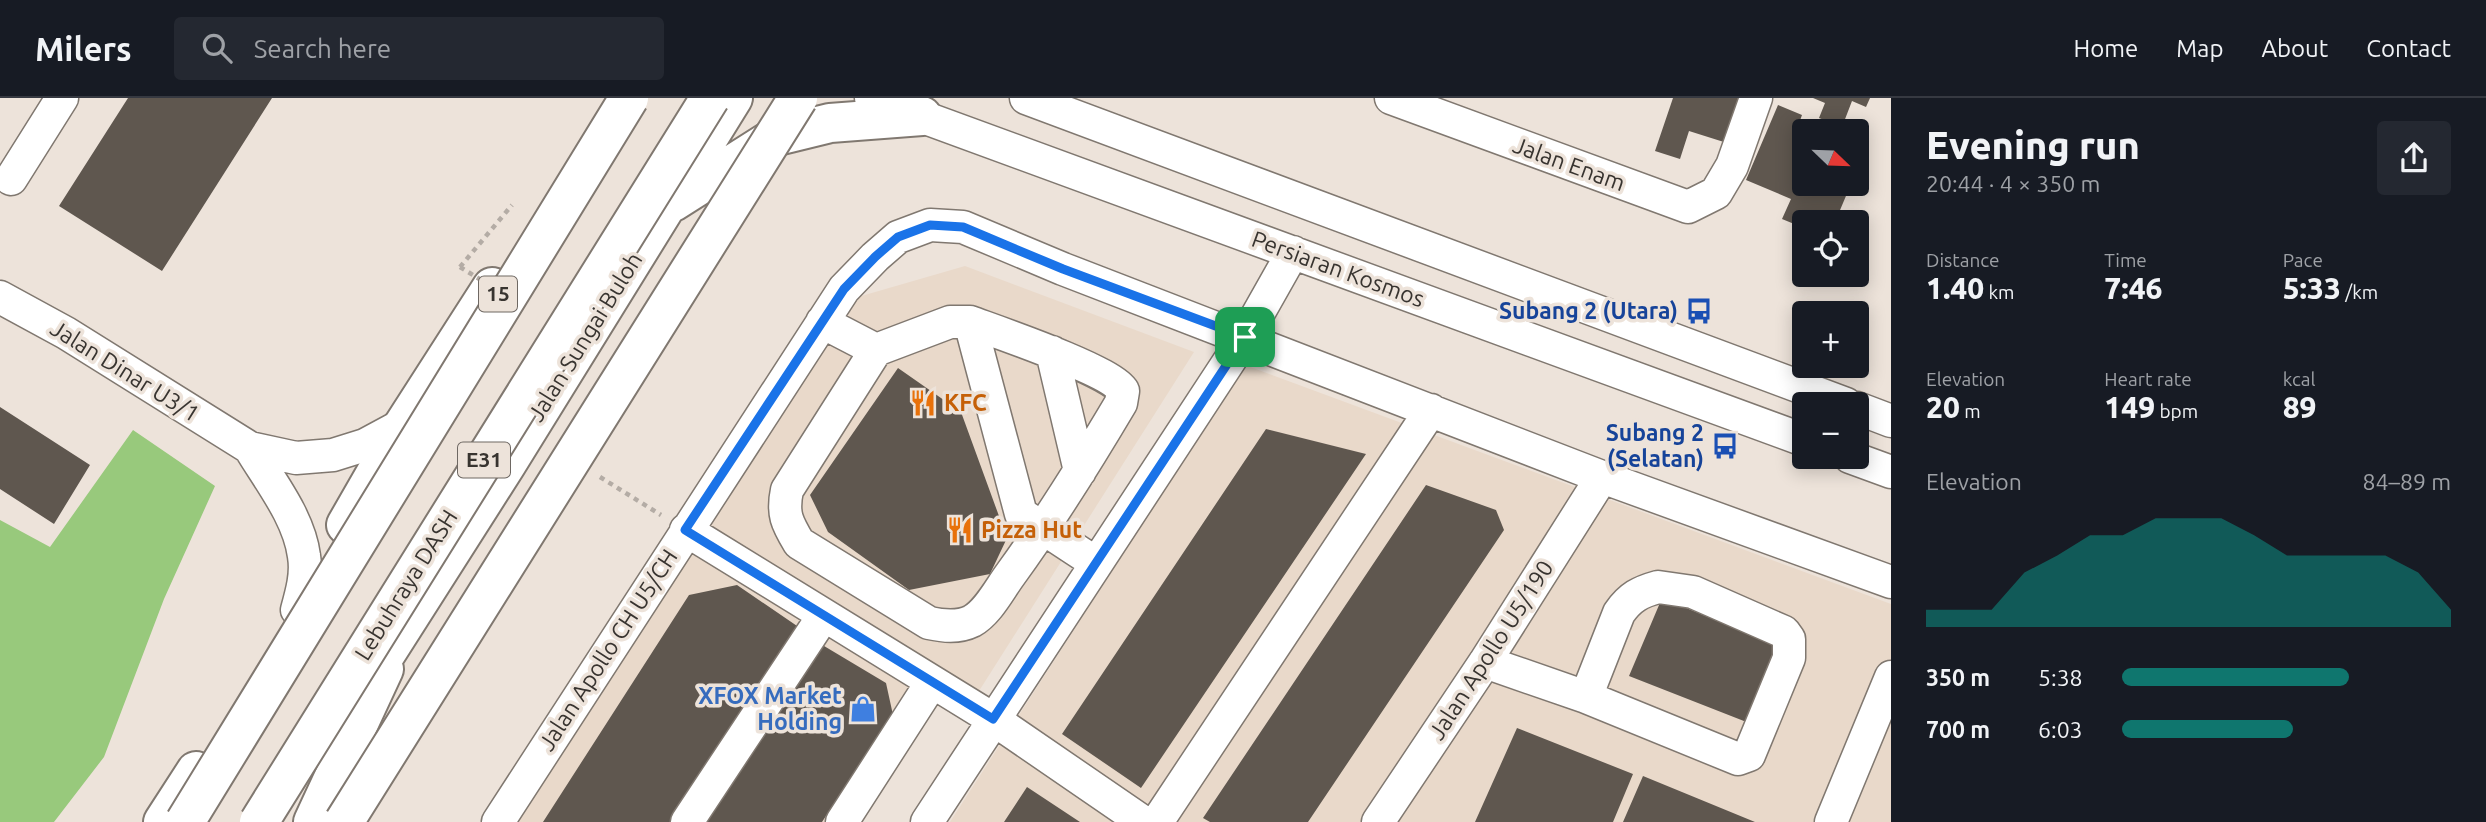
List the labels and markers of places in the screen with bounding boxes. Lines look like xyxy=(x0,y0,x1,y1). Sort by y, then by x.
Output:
bus stop icon: Subang 2 (Utara) xyxy=(1684,296,1714,326)
place label: Subang 2 (Utara) xyxy=(1499,298,1678,324)
pin xyxy=(1215,307,1275,367)
restaurant icon: KFC xyxy=(908,388,938,418)
place label: KFC xyxy=(944,390,987,415)
place label: Subang 2 (Selatan) xyxy=(1606,420,1704,472)
bus stop icon: Subang 2 (Selatan) xyxy=(1710,431,1740,461)
restaurant icon: Pizza Hut xyxy=(945,515,975,545)
place label: Pizza Hut xyxy=(981,517,1082,542)
place label: XFOX Market Holding xyxy=(698,683,842,734)
shop icon: XFOX Market Holding xyxy=(848,694,878,724)

